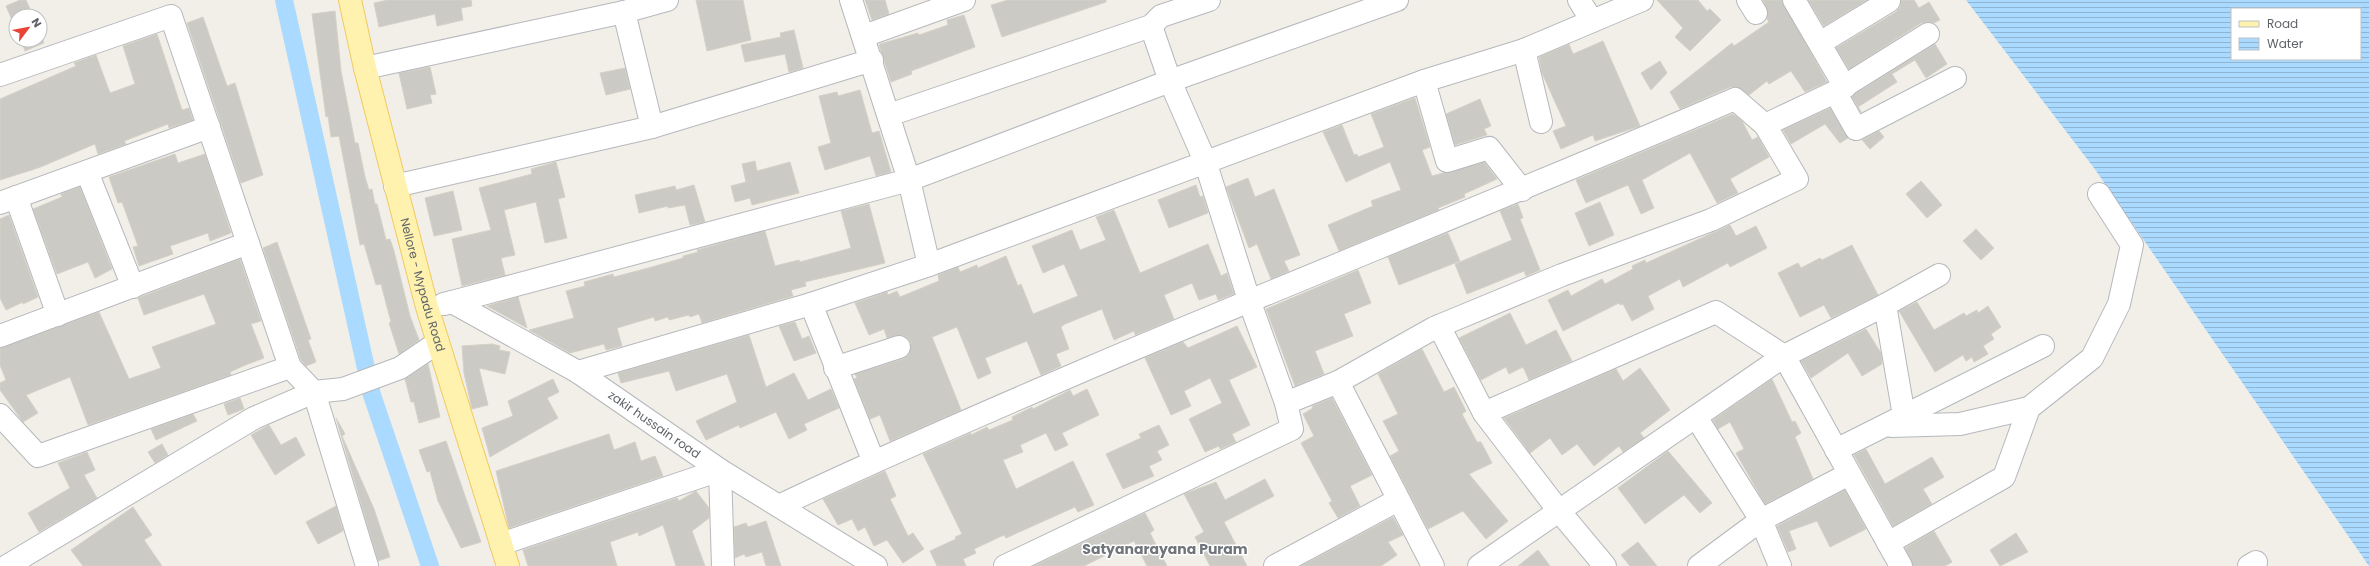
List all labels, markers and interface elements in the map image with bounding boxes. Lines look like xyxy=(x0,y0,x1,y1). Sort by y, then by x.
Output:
north arrow xyxy=(8,8,48,48)
legend xyxy=(2231,8,2361,60)
text: N xyxy=(28,15,45,30)
text: Road xyxy=(2267,15,2298,32)
text: Water xyxy=(2267,35,2304,52)
street label: Nellore - Mypadu Road xyxy=(396,216,449,354)
street label: zakir hussain road xyxy=(605,386,704,462)
district label: Satyanarayana Puram xyxy=(1082,539,1248,559)

